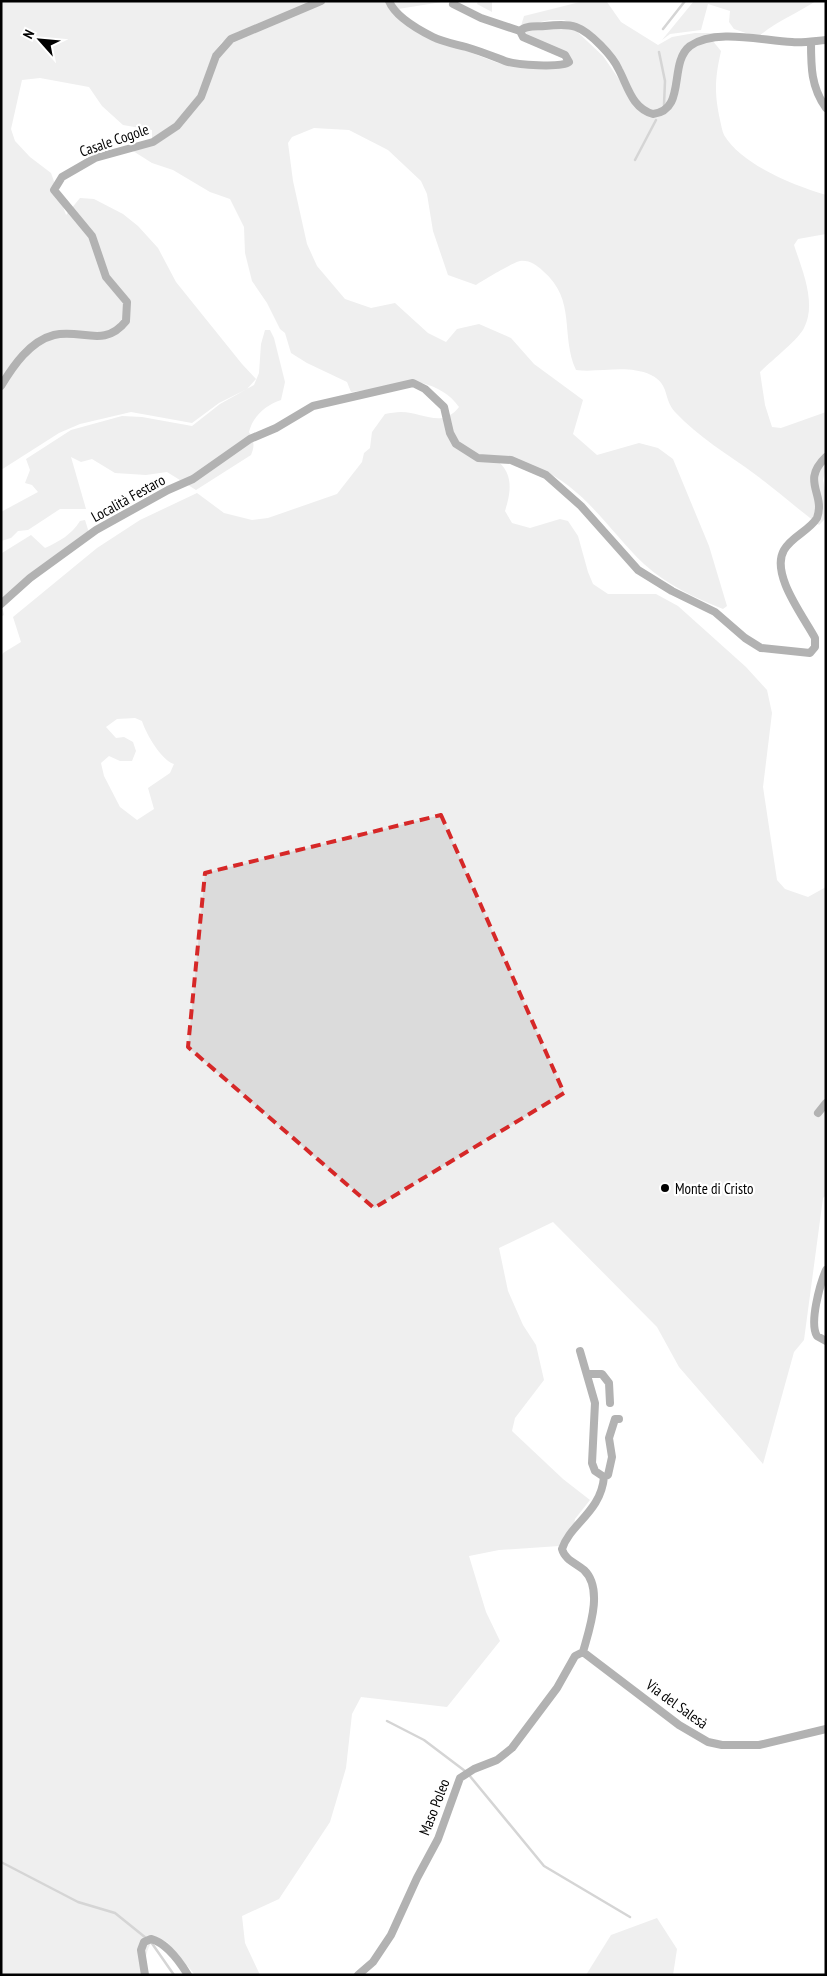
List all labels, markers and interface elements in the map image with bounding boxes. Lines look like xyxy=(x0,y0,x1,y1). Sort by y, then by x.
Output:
north arrow xyxy=(15,15,65,65)
text: N xyxy=(19,27,38,42)
street label: Casale Cogole xyxy=(77,119,151,161)
street label: Località Festaro xyxy=(88,470,168,526)
place label: Monte di Cristo xyxy=(675,1179,754,1198)
marker: Monte di Cristo xyxy=(659,1182,671,1194)
street label: Via del Salesà xyxy=(642,1675,712,1733)
street label: Maso Poleo xyxy=(415,1776,453,1838)

